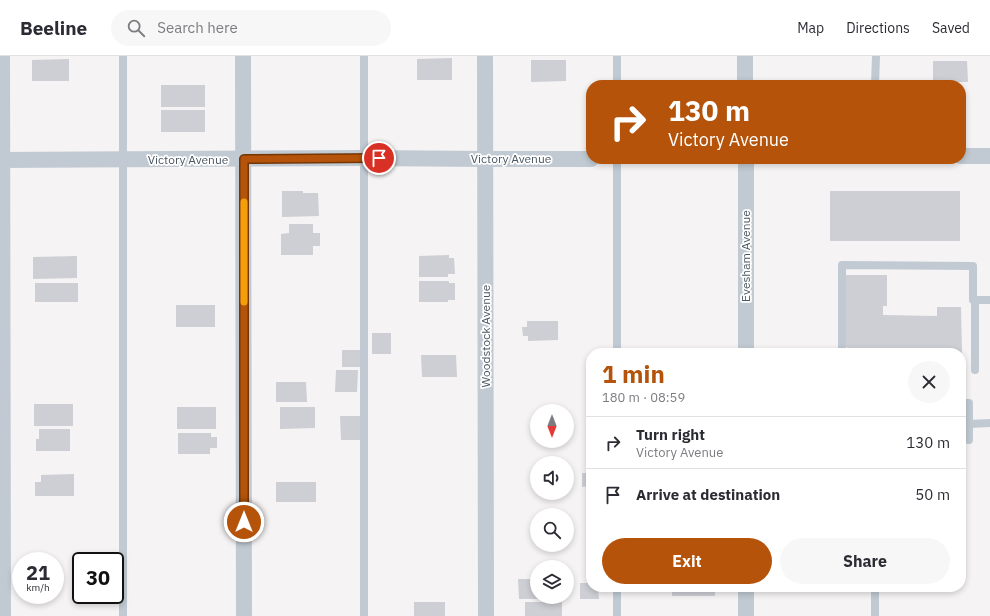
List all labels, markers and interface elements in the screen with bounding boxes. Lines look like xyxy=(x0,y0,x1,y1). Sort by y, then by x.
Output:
search box xyxy=(111,10,391,46)
text: Beeline xyxy=(20,16,87,40)
icon: search xyxy=(125,17,147,39)
text: Search here xyxy=(157,18,238,37)
text: Map xyxy=(797,19,824,37)
text: Directions xyxy=(846,19,910,37)
text: Saved xyxy=(932,19,970,37)
text: 130 m xyxy=(668,92,750,129)
icon: right xyxy=(602,96,654,148)
text: Victory Avenue xyxy=(668,128,789,151)
pin xyxy=(362,141,396,175)
icon: arrive xyxy=(368,147,390,169)
street label: Victory Avenue xyxy=(471,151,552,166)
street label: Victory Avenue xyxy=(148,152,229,167)
street label: Evesham Avenue xyxy=(738,210,753,302)
street label: Woodstock Avenue xyxy=(478,284,493,387)
text: 1 min xyxy=(602,358,665,390)
button: close xyxy=(908,361,950,403)
text: 180 m · 08:59 xyxy=(602,389,685,406)
north arrow xyxy=(530,404,574,448)
map controls xyxy=(530,404,574,604)
text: Turn right xyxy=(636,425,705,444)
icon: right xyxy=(602,432,624,454)
text: 130 m xyxy=(906,433,950,452)
text: Victory Avenue xyxy=(636,444,723,461)
button: sound xyxy=(530,456,574,500)
icon: arrive xyxy=(602,484,624,506)
text: Arrive at destination xyxy=(636,485,780,504)
text: 50 m xyxy=(915,485,950,504)
position arrow xyxy=(223,501,265,543)
button: search xyxy=(530,508,574,552)
button: Exit xyxy=(602,538,772,584)
button: Share xyxy=(780,538,950,584)
speed limit sign: 30 xyxy=(72,552,124,604)
text: 21 xyxy=(26,559,50,586)
button: layers xyxy=(530,560,574,604)
text: km/h xyxy=(26,581,50,594)

